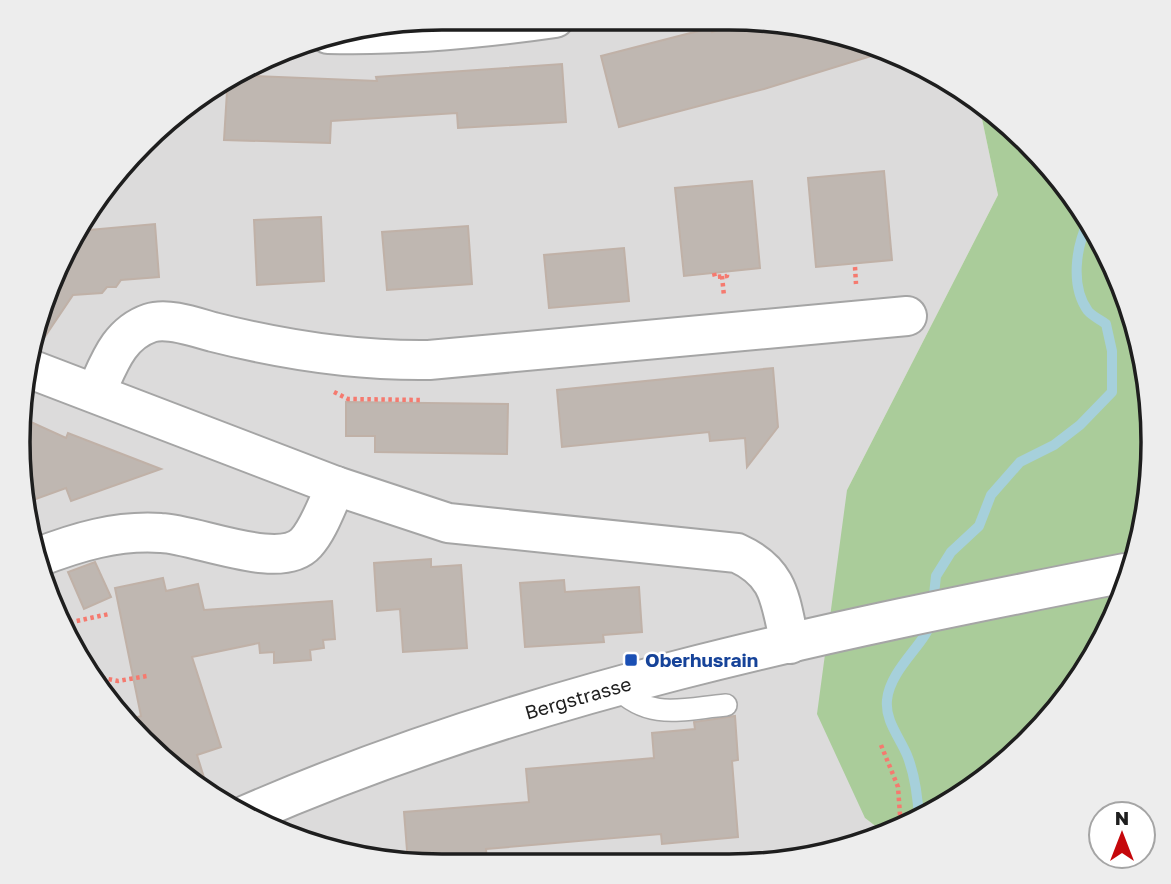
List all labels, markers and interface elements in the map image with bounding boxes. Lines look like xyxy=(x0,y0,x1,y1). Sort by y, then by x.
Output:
place label: Oberhusrain xyxy=(645,648,758,671)
marker: Oberhusrain xyxy=(623,652,639,668)
street label: Bergstrasse xyxy=(522,671,634,724)
north arrow xyxy=(1087,800,1157,870)
text: N xyxy=(1115,806,1129,829)

